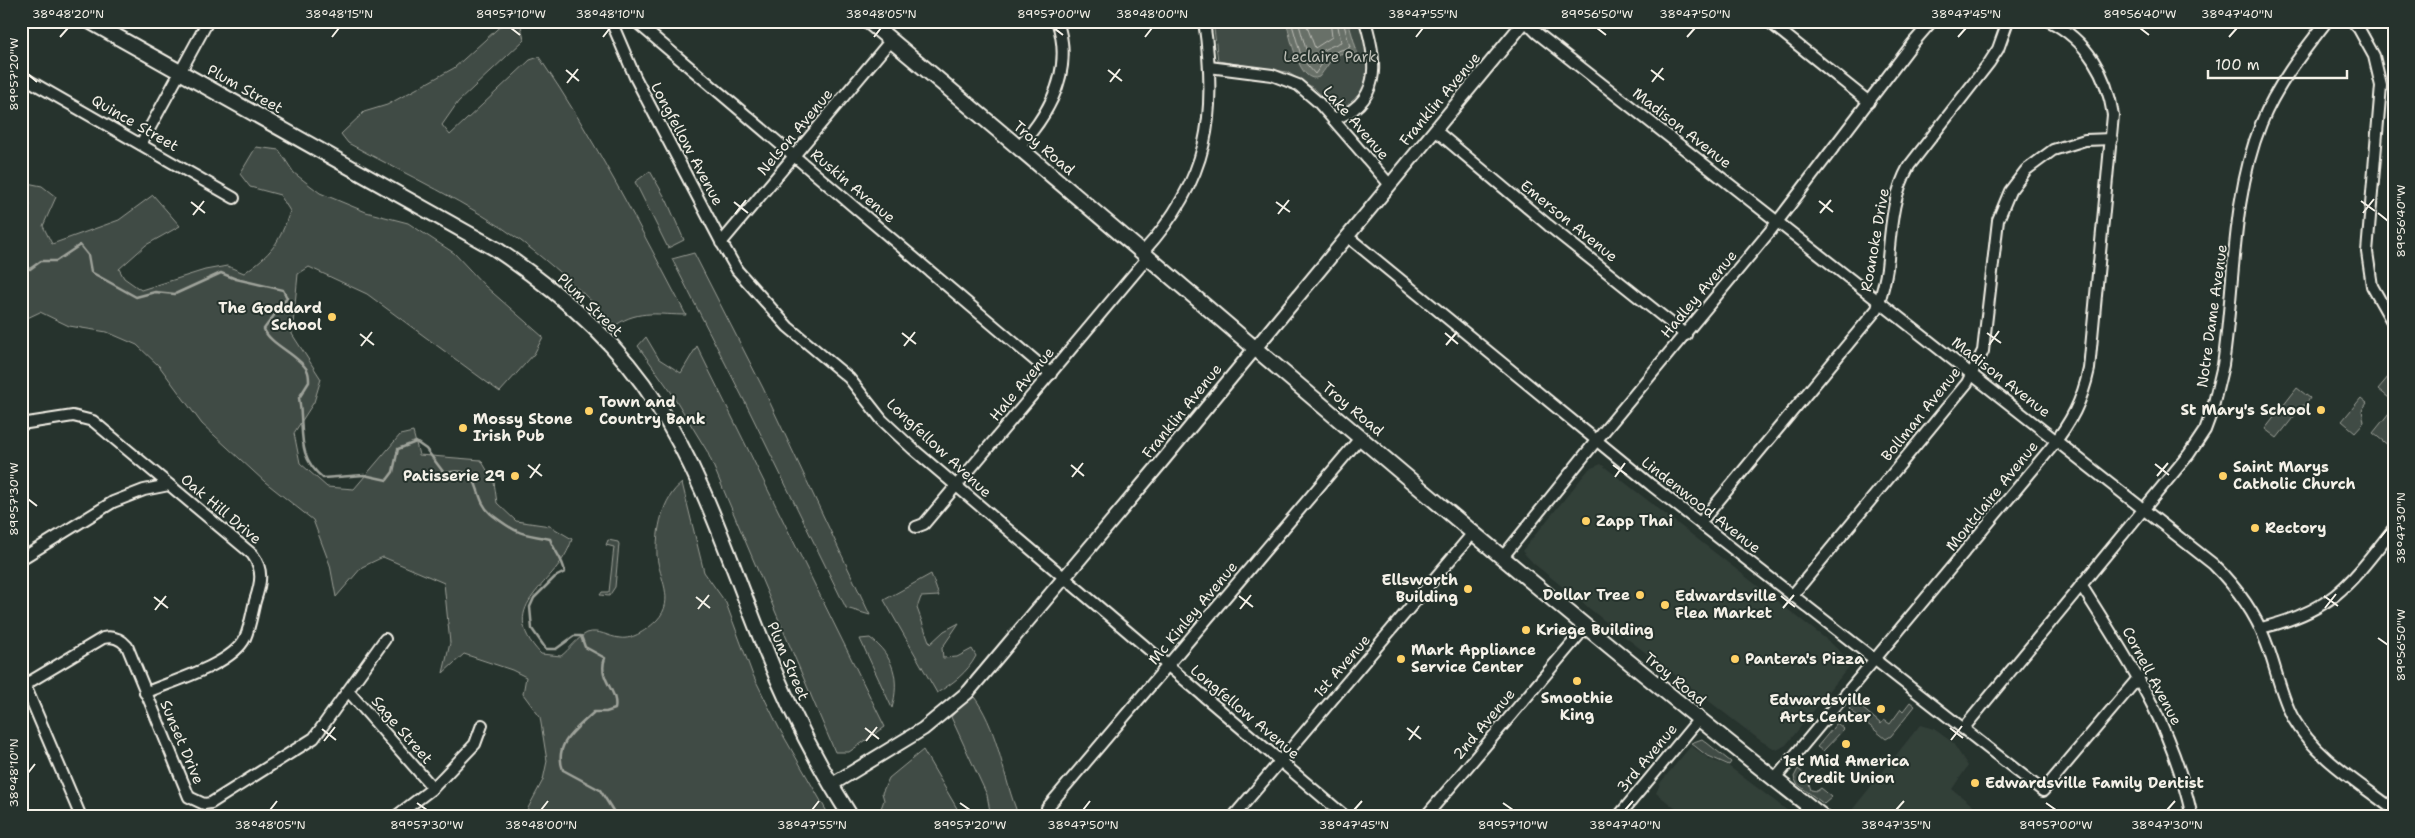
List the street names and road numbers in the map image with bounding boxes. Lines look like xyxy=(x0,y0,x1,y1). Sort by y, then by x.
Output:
street label: Franklin Avenue xyxy=(1395,48,1485,150)
street label: Plum Street xyxy=(204,60,286,118)
street label: Longfellow Avenue xyxy=(646,79,728,209)
street label: Lake Avenue xyxy=(1318,82,1394,164)
street label: Madison Avenue xyxy=(1628,83,1736,173)
street label: Nelson Avenue xyxy=(753,84,837,180)
street label: Quince Street xyxy=(88,90,182,156)
street label: Troy Road xyxy=(1009,116,1079,180)
street label: Ruskin Avenue xyxy=(806,145,900,227)
street label: Emerson Avenue xyxy=(1516,175,1622,267)
street label: Roanoke Drive xyxy=(1856,187,1894,293)
street label: Notre Dame Avenue xyxy=(2192,243,2232,389)
street label: Hadley Avenue xyxy=(1656,246,1742,342)
street label: Plum Street xyxy=(553,269,627,341)
street label: Madison Avenue xyxy=(1947,332,2055,422)
street label: Hale Avenue xyxy=(985,343,1059,425)
street label: Franklin Avenue xyxy=(1138,360,1226,462)
street label: Bollman Avenue xyxy=(1877,363,1965,465)
street label: Troy Road xyxy=(1318,377,1388,441)
street label: Longfellow Avenue xyxy=(882,394,996,502)
street label: Montclaire Avenue xyxy=(1941,437,2043,555)
street label: Lindenwood Avenue xyxy=(1637,452,1765,558)
street label: Oak Hill Drive xyxy=(176,469,266,549)
street label: Mc Kinley Avenue xyxy=(1144,557,1242,669)
street label: Plum Street xyxy=(762,619,814,703)
street label: Cornell Avenue xyxy=(2118,623,2186,729)
street label: 1st Avenue xyxy=(1309,630,1375,702)
street label: Troy Road xyxy=(1640,648,1711,711)
street label: Longfellow Avenue xyxy=(1186,660,1304,764)
street label: 2nd Avenue xyxy=(1448,684,1520,764)
street label: Sage Street xyxy=(367,692,437,768)
street label: Sunset Drive xyxy=(155,697,209,787)
street label: 3rd Avenue xyxy=(1612,719,1682,797)

